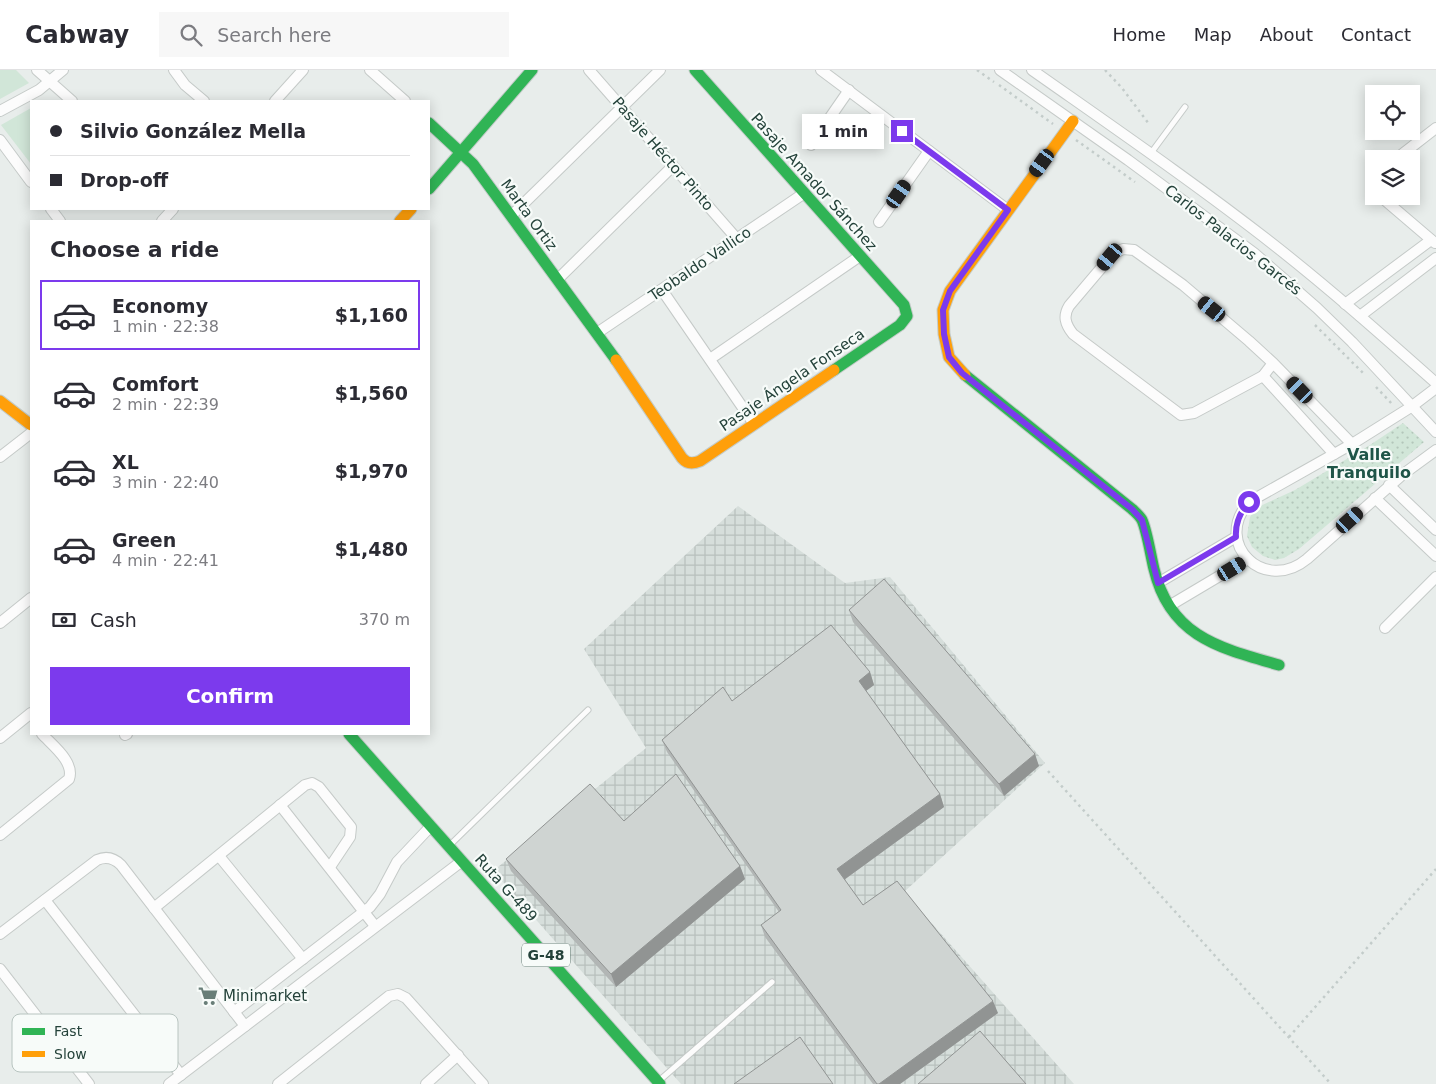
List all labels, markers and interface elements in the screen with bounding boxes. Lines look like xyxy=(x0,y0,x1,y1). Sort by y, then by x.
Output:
search box xyxy=(159,12,509,57)
text: Cabway xyxy=(25,21,129,49)
icon: search xyxy=(177,21,205,49)
text: Search here xyxy=(217,24,331,46)
text: Home xyxy=(1113,24,1166,45)
text: Map xyxy=(1194,24,1232,45)
text: About xyxy=(1260,24,1313,45)
text: Contact xyxy=(1341,24,1411,45)
map controls xyxy=(1365,85,1420,205)
button: locate xyxy=(1365,85,1420,140)
street label: Pasaje Héctor Pinto xyxy=(609,93,717,215)
street label: Pasaje Amador Sánchez xyxy=(747,109,881,255)
callout: 1 min xyxy=(802,114,884,148)
text: Silvio González Mella xyxy=(80,120,306,142)
route end xyxy=(891,120,913,142)
text: 1 min xyxy=(818,122,868,141)
car xyxy=(1027,146,1056,180)
button: layers xyxy=(1365,150,1420,205)
text: Drop-off xyxy=(80,169,168,191)
street label: Marta Ortiz xyxy=(497,176,561,254)
car xyxy=(884,177,913,211)
street label: Carlos Palacios Garcés xyxy=(1161,181,1305,299)
street label: Teobaldo Vallico xyxy=(645,223,755,305)
text: Choose a ride xyxy=(50,237,219,262)
car xyxy=(1094,241,1125,273)
icon: car xyxy=(52,293,97,338)
car xyxy=(1195,294,1228,324)
text: Economy xyxy=(112,295,208,317)
text: $1,160 xyxy=(335,304,408,326)
text: 1 min · 22:38 xyxy=(112,317,219,336)
street label: Pasaje Ángela Fonseca xyxy=(716,324,868,435)
icon: car xyxy=(52,371,97,416)
text: Comfort xyxy=(112,373,199,395)
car xyxy=(1284,374,1315,406)
text: $1,560 xyxy=(335,382,408,404)
text: 2 min · 22:39 xyxy=(112,395,219,414)
district label: Valle Tranquilo xyxy=(1327,445,1411,482)
icon: car xyxy=(52,449,97,494)
text: XL xyxy=(112,451,139,473)
text: $1,970 xyxy=(335,460,408,482)
text: 3 min · 22:40 xyxy=(112,473,219,492)
route start xyxy=(1238,491,1260,513)
car xyxy=(1333,504,1366,536)
icon: car xyxy=(52,527,97,572)
text: Green xyxy=(112,529,176,551)
text: $1,480 xyxy=(335,538,408,560)
text: 4 min · 22:41 xyxy=(112,551,219,570)
car xyxy=(1215,555,1248,583)
icon: cash xyxy=(50,606,78,634)
text: Cash xyxy=(90,609,137,631)
text: 370 m xyxy=(359,610,410,629)
button: Confirm xyxy=(50,667,410,725)
street label: Ruta G-489 xyxy=(471,850,541,926)
road number: G-48 xyxy=(522,944,570,966)
supermarket icon: Minimarket xyxy=(197,985,219,1007)
place label: Minimarket xyxy=(223,987,307,1005)
legend xyxy=(12,1014,178,1072)
text: Fast xyxy=(54,1023,83,1039)
text: Slow xyxy=(54,1046,87,1062)

